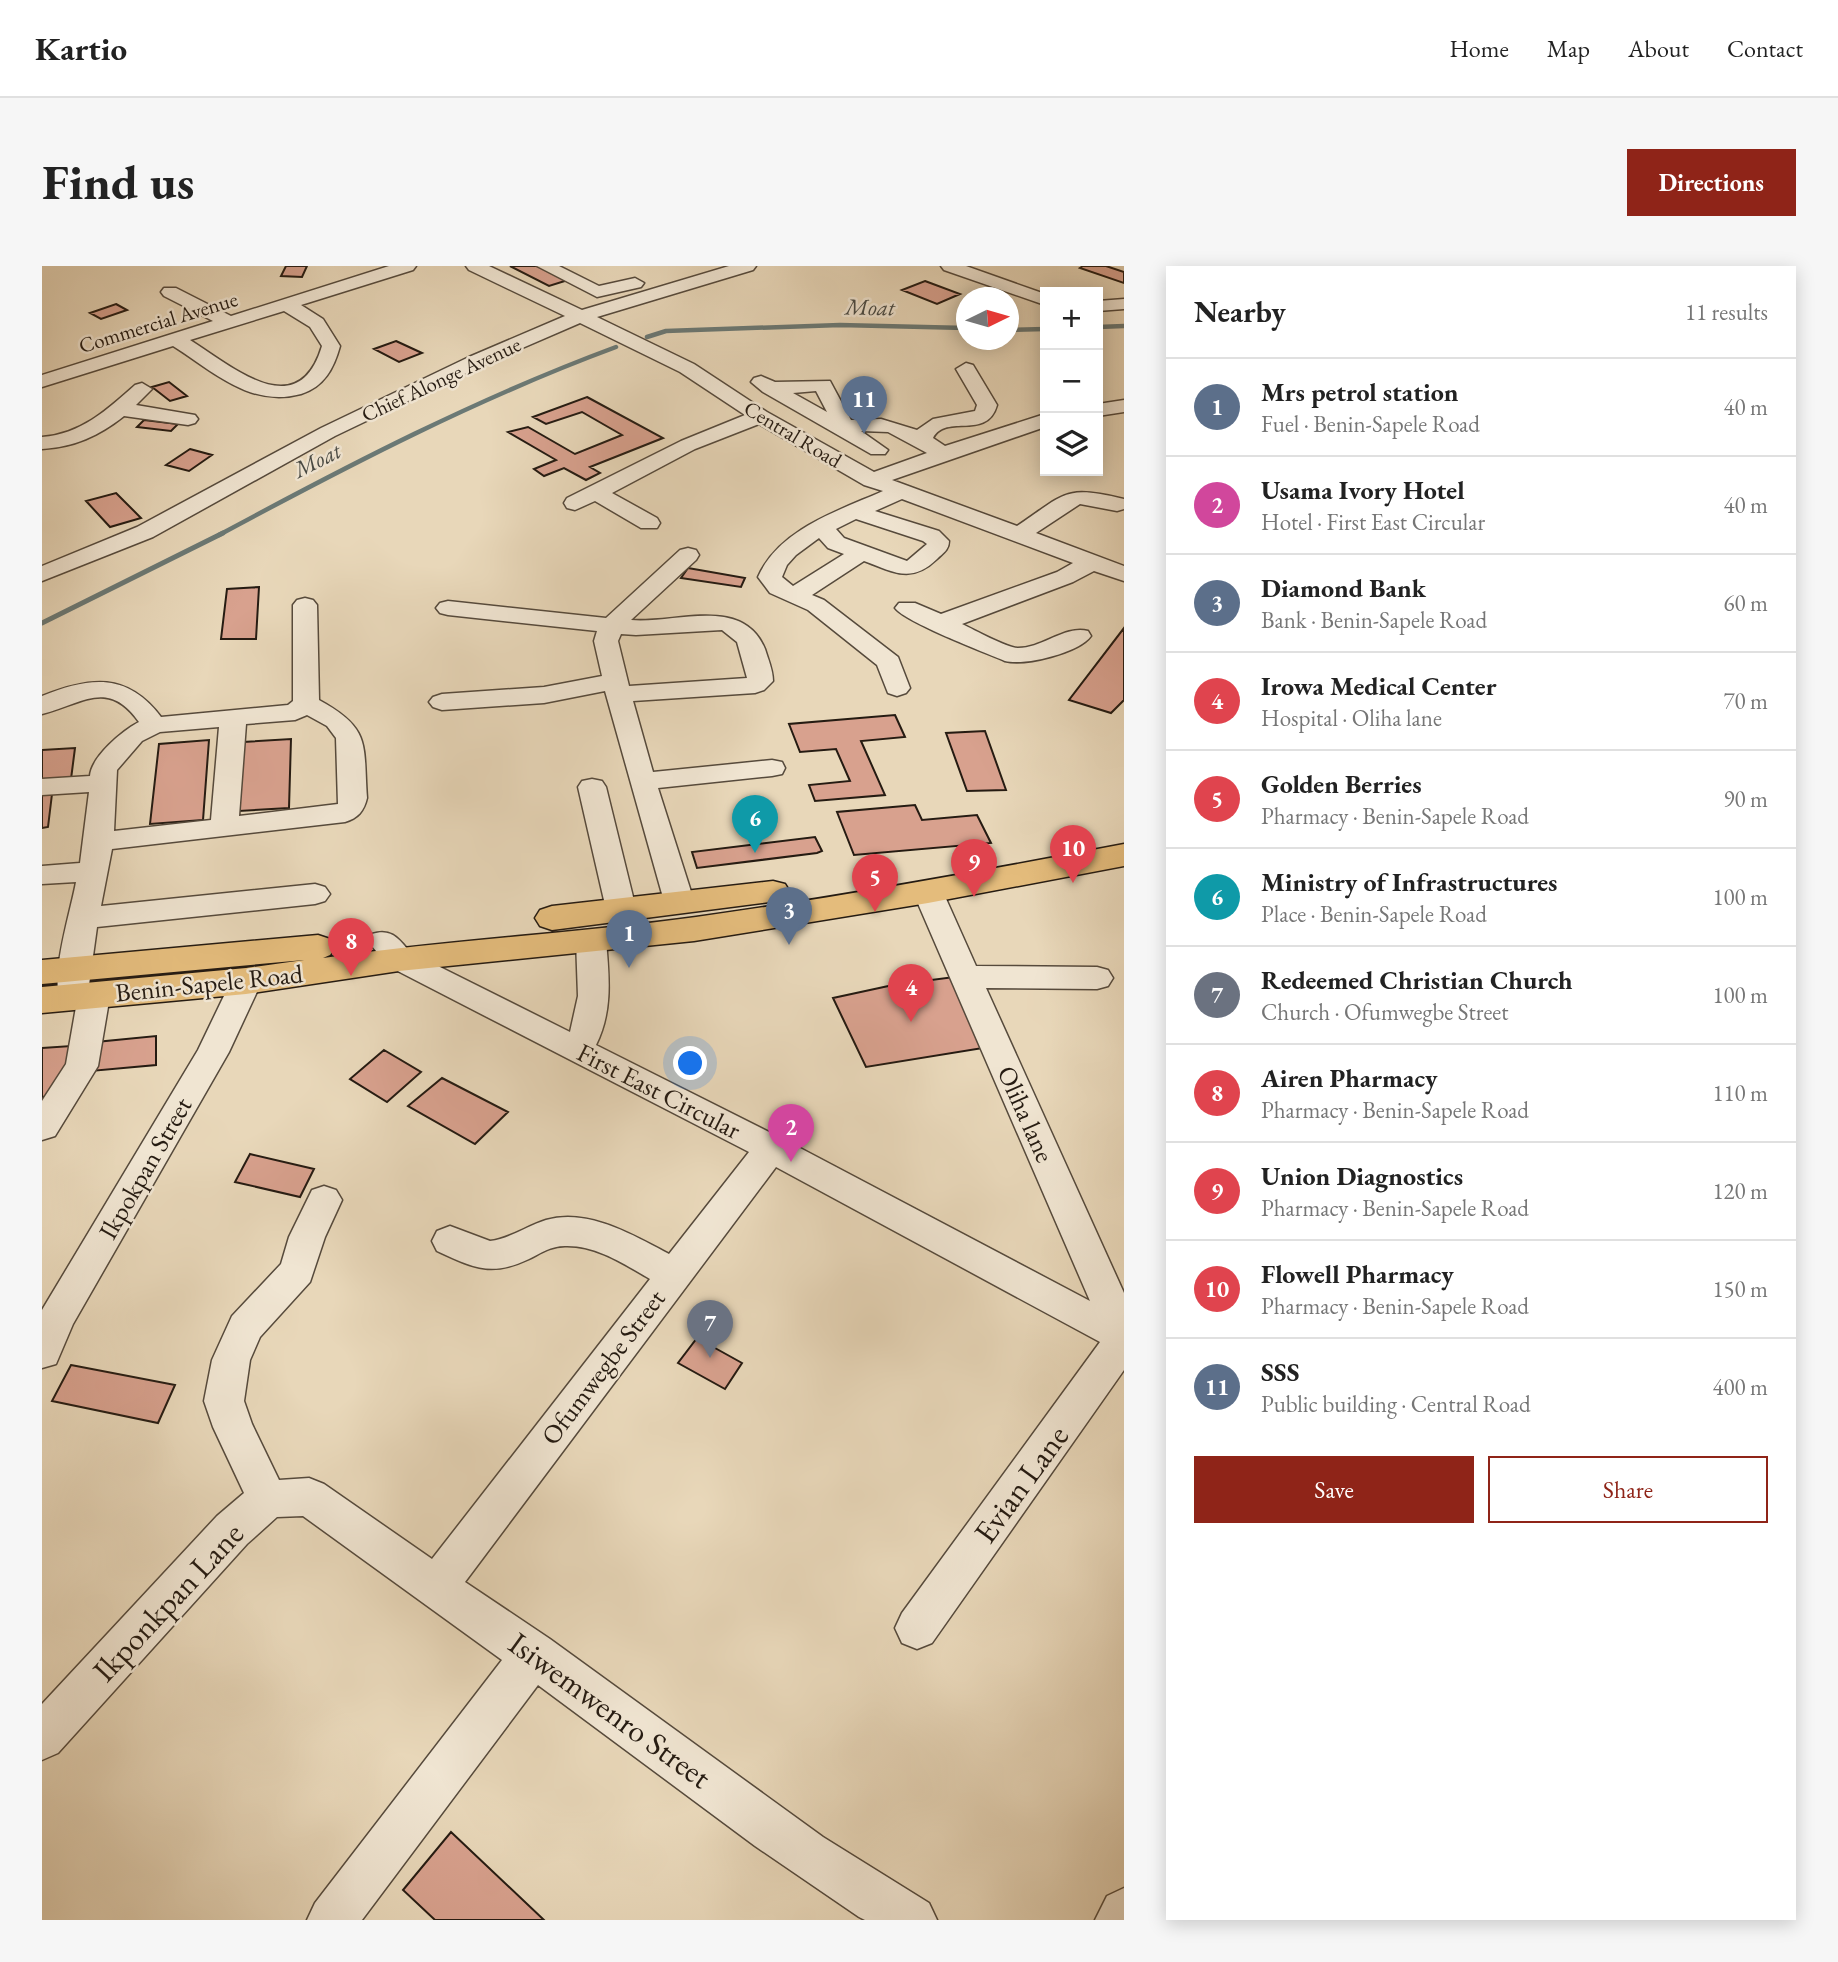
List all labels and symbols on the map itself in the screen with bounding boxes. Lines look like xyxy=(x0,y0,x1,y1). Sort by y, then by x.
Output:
street label: Commercial Avenue xyxy=(75,285,241,359)
north arrow xyxy=(956,287,1019,350)
water label: Moat xyxy=(843,292,896,322)
street label: Chief Alonge Avenue xyxy=(357,330,525,428)
pin: 11 xyxy=(841,376,887,434)
street label: Central Road xyxy=(739,394,847,474)
water label: Moat xyxy=(286,435,347,486)
pin: 6 xyxy=(732,795,778,853)
pin: 10 xyxy=(1050,825,1096,883)
pin: 9 xyxy=(951,839,997,897)
pin: 5 xyxy=(852,854,898,912)
pin: 3 xyxy=(766,887,812,945)
pin: 1 xyxy=(606,910,652,968)
pin: 8 xyxy=(328,918,374,976)
street label: Benin-Sapele Road xyxy=(114,956,305,1010)
pin: 4 xyxy=(888,964,934,1022)
street label: First East Circular xyxy=(571,1035,747,1147)
your location xyxy=(673,1046,707,1080)
street label: Oliha lane xyxy=(990,1061,1062,1167)
street label: Ikpokpan Street xyxy=(91,1091,199,1245)
pin: 2 xyxy=(768,1104,814,1162)
street label: Ofumwegbe Street xyxy=(533,1283,673,1451)
pin: 7 xyxy=(687,1300,733,1358)
street label: Evian Lane xyxy=(964,1417,1078,1551)
street label: Ikponkpan Lane xyxy=(83,1513,253,1691)
street label: Isiwemwenro Street xyxy=(500,1622,720,1798)

